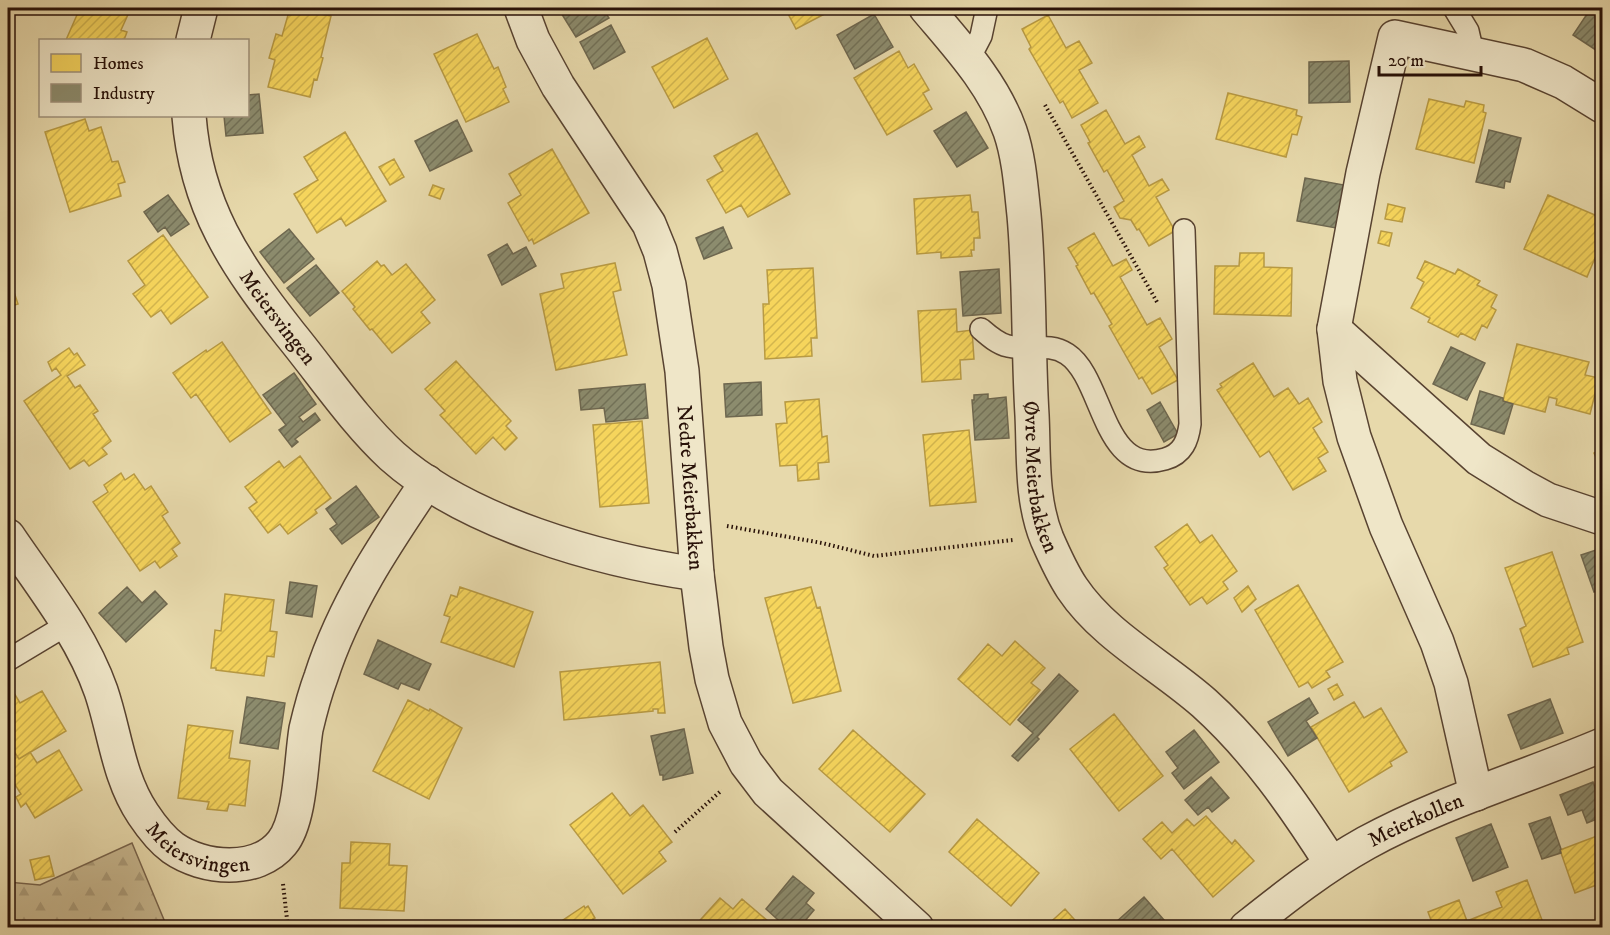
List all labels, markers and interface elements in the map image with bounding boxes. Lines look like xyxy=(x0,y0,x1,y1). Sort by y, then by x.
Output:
legend xyxy=(39,39,249,117)
scale bar xyxy=(1379,39,1481,77)
text: 20 m xyxy=(1388,50,1424,72)
text: Homes xyxy=(93,53,144,75)
text: Industry xyxy=(93,83,155,105)
street label: Meiersvingen xyxy=(233,266,321,370)
street label: Øvre Meierbakken xyxy=(1017,400,1064,557)
street label: Nedre Meierbakken xyxy=(671,404,709,571)
street label: Meierkollen xyxy=(1364,788,1467,854)
street label: Meiersvingen xyxy=(140,817,251,879)

